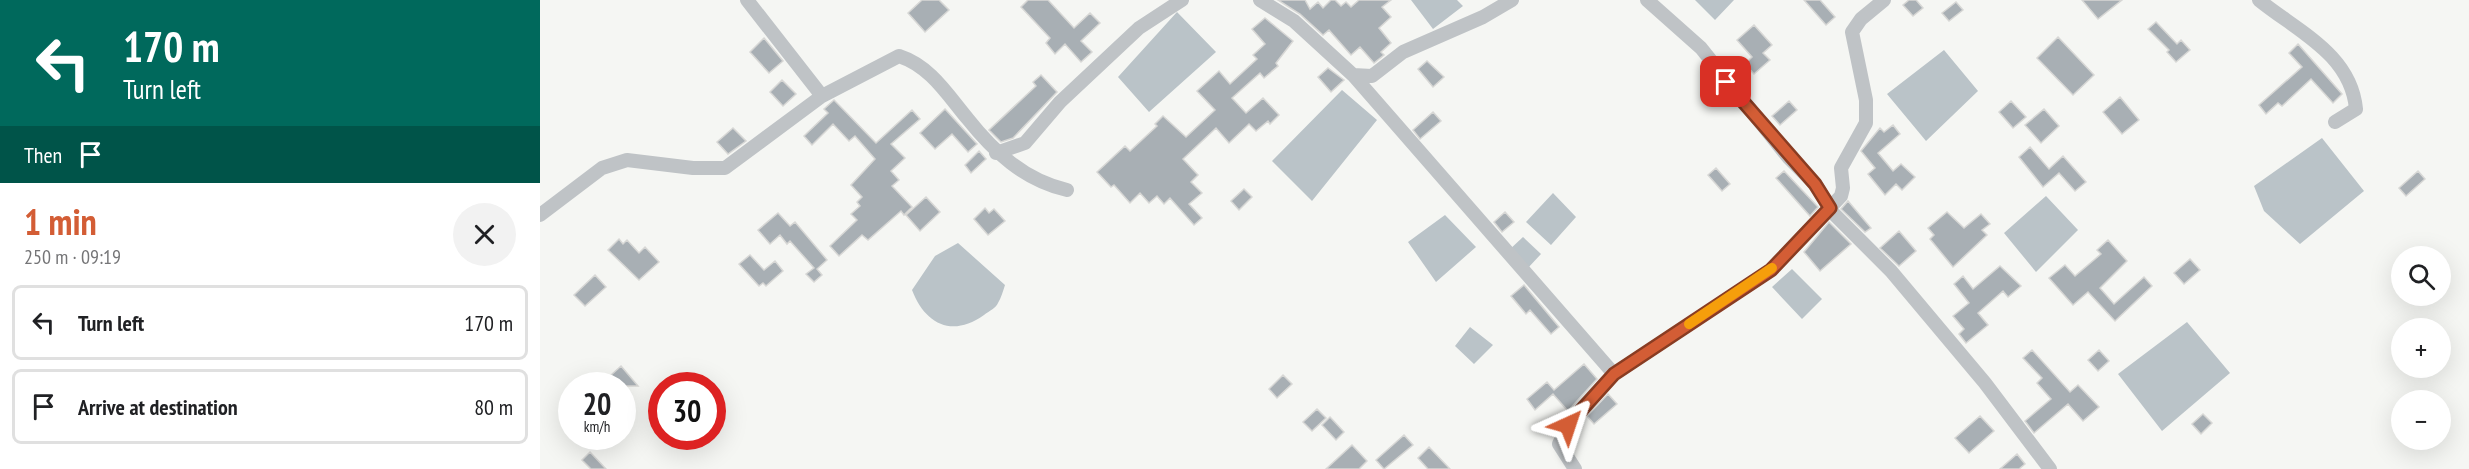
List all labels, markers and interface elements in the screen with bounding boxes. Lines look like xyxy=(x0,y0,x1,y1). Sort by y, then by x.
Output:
text: 170 m xyxy=(123,19,220,74)
icon: left xyxy=(24,24,102,102)
pin xyxy=(1700,56,1751,107)
icon: arrive xyxy=(1709,65,1742,98)
text: Turn left xyxy=(123,72,201,106)
icon: arrive xyxy=(74,138,107,171)
text: Then xyxy=(24,141,62,169)
text: 1 min xyxy=(24,198,97,245)
button: close xyxy=(453,203,516,266)
text: 250 m · 09:19 xyxy=(24,244,121,270)
map controls xyxy=(2391,246,2451,450)
button: search xyxy=(2391,246,2451,306)
icon: left xyxy=(27,306,60,339)
text: Turn left xyxy=(78,309,144,337)
text: 170 m xyxy=(464,309,513,337)
button: + xyxy=(2391,318,2451,378)
speed limit sign: 30 xyxy=(648,372,726,450)
text: 20 xyxy=(583,384,611,423)
icon: arrive xyxy=(27,390,60,423)
button: − xyxy=(2391,390,2451,450)
text: Arrive at destination xyxy=(78,393,238,421)
text: 80 m xyxy=(474,393,513,421)
position arrow xyxy=(1536,393,1600,457)
text: km/h xyxy=(584,417,610,436)

